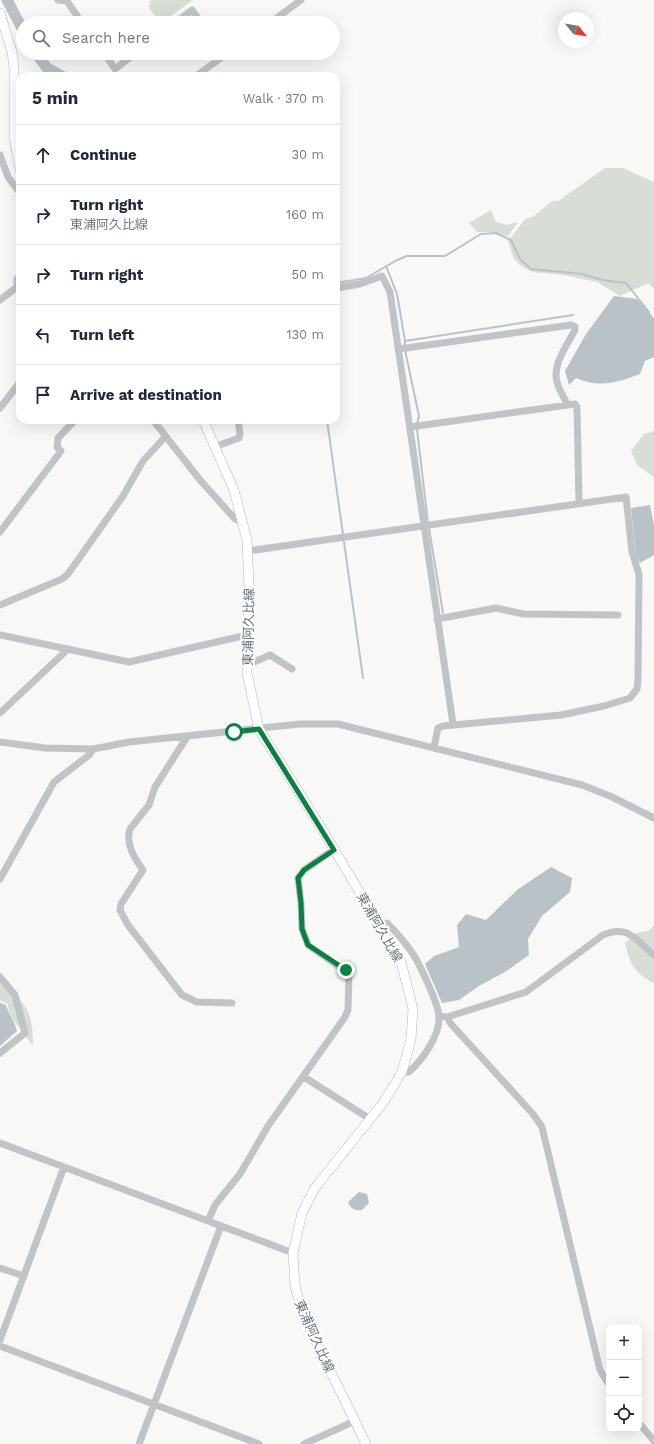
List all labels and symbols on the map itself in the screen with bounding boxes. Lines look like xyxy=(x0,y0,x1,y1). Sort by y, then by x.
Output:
north arrow xyxy=(558,12,594,48)
street label: 東浦阿久比線 xyxy=(240,588,257,666)
route start xyxy=(225,723,243,741)
street label: 東浦阿久比線 xyxy=(354,890,406,965)
route end xyxy=(337,961,355,979)
street label: 東浦阿久比線 xyxy=(292,1298,337,1375)

